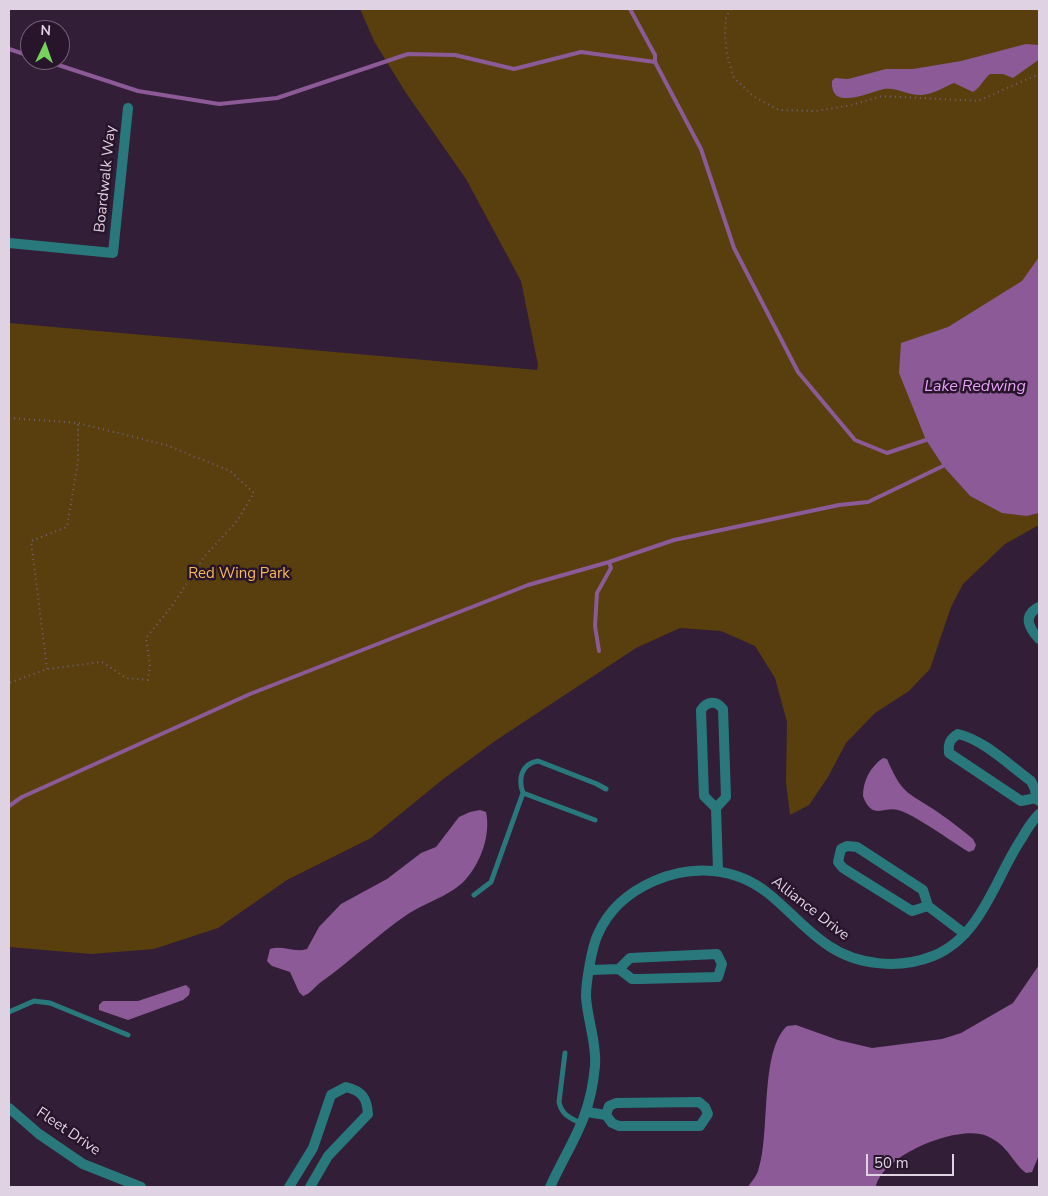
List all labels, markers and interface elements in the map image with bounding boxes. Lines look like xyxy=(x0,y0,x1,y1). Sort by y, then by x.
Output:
north arrow xyxy=(20,20,70,70)
text: N xyxy=(40,21,51,40)
street label: Boardwalk Way xyxy=(91,124,121,234)
water label: Lake Redwing xyxy=(924,377,1026,397)
park label: Red Wing Park xyxy=(188,565,290,583)
street label: Alliance Drive xyxy=(767,873,853,945)
street label: Fleet Drive xyxy=(33,1104,103,1160)
scale bar xyxy=(868,1144,956,1176)
text: 50 m xyxy=(874,1153,909,1173)

